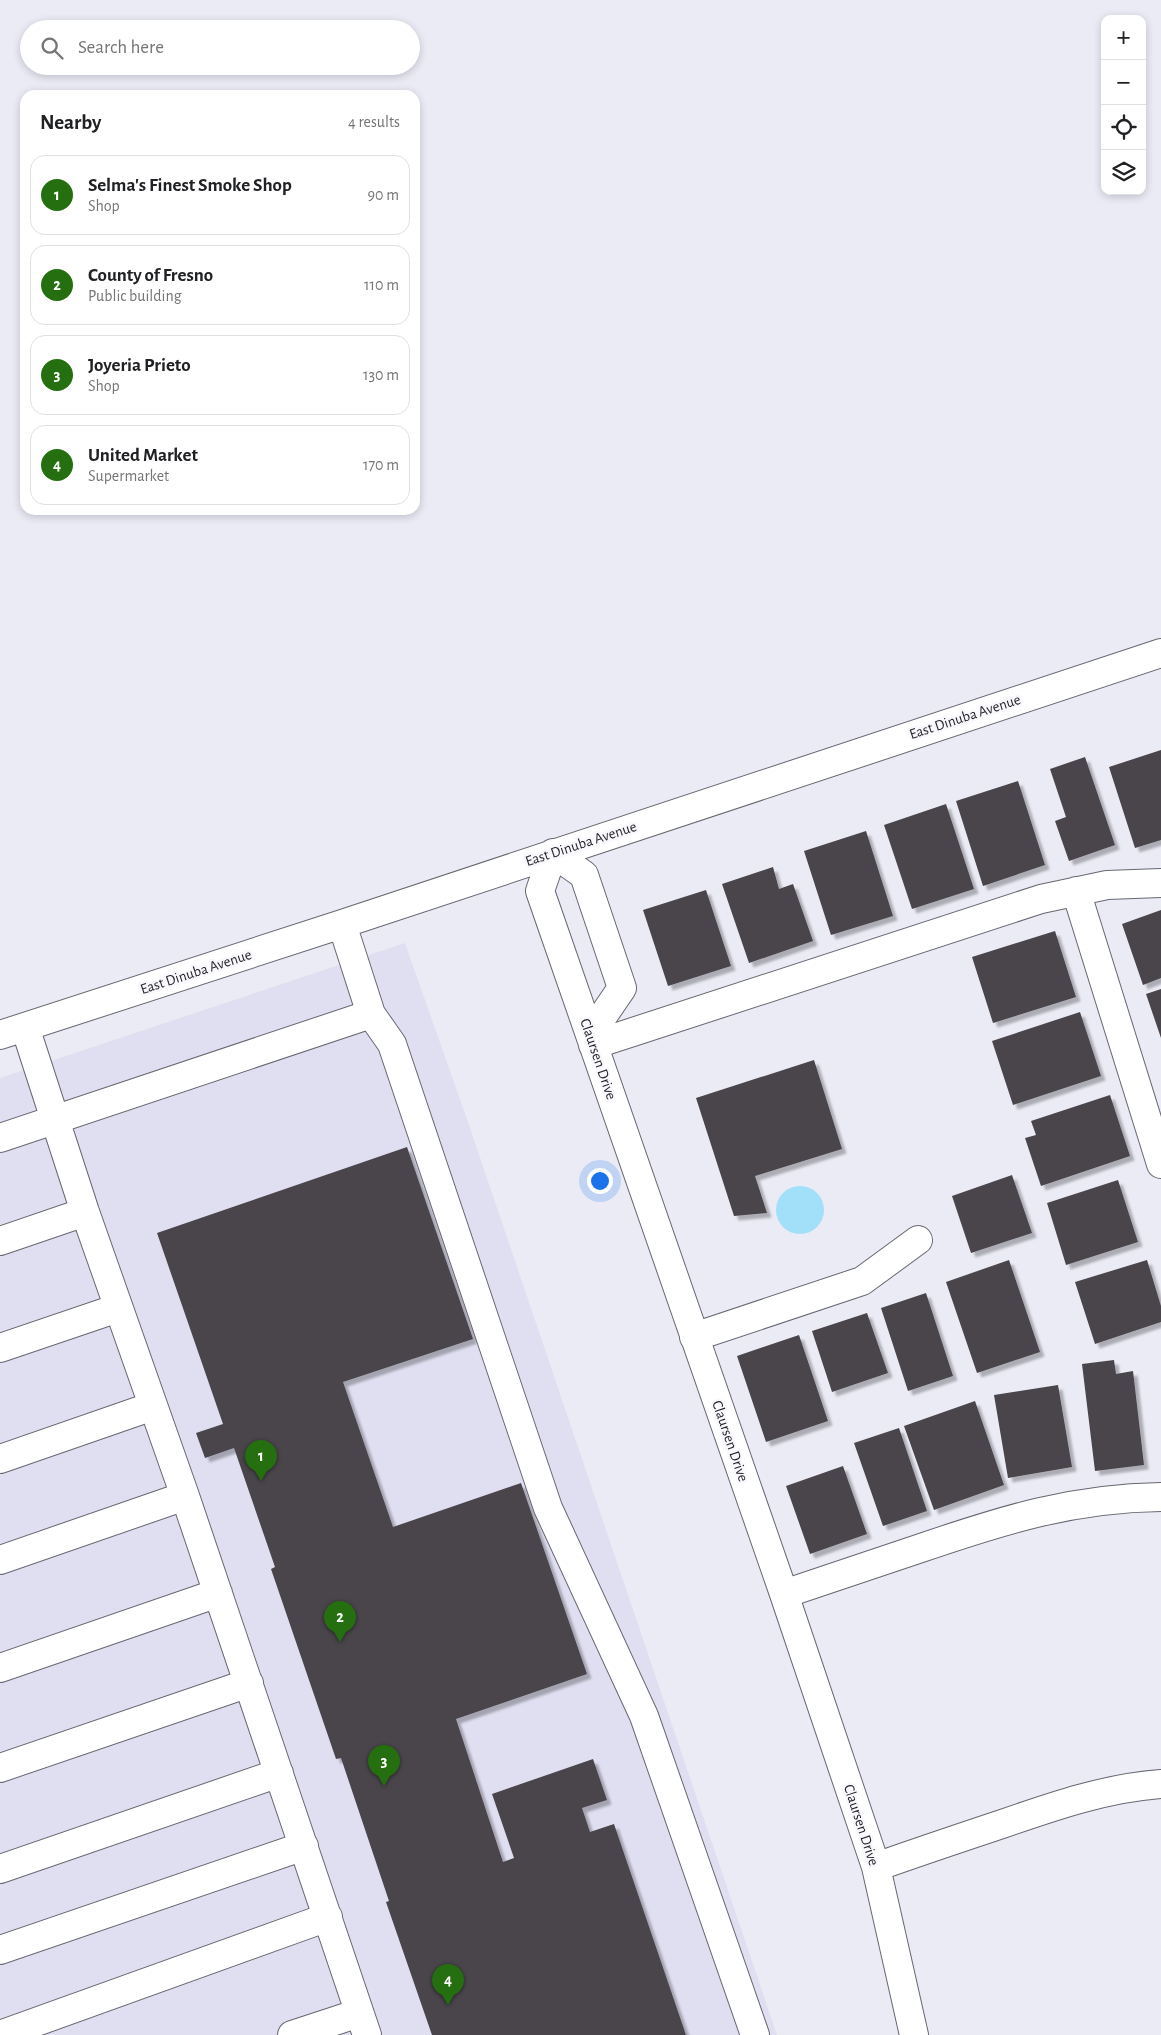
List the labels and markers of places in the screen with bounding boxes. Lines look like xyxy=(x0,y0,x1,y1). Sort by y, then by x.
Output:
pin: 1 xyxy=(245,1440,277,1481)
pin: 2 xyxy=(324,1601,356,1642)
pin: 3 xyxy=(368,1745,400,1786)
pin: 4 xyxy=(432,1964,464,2005)

